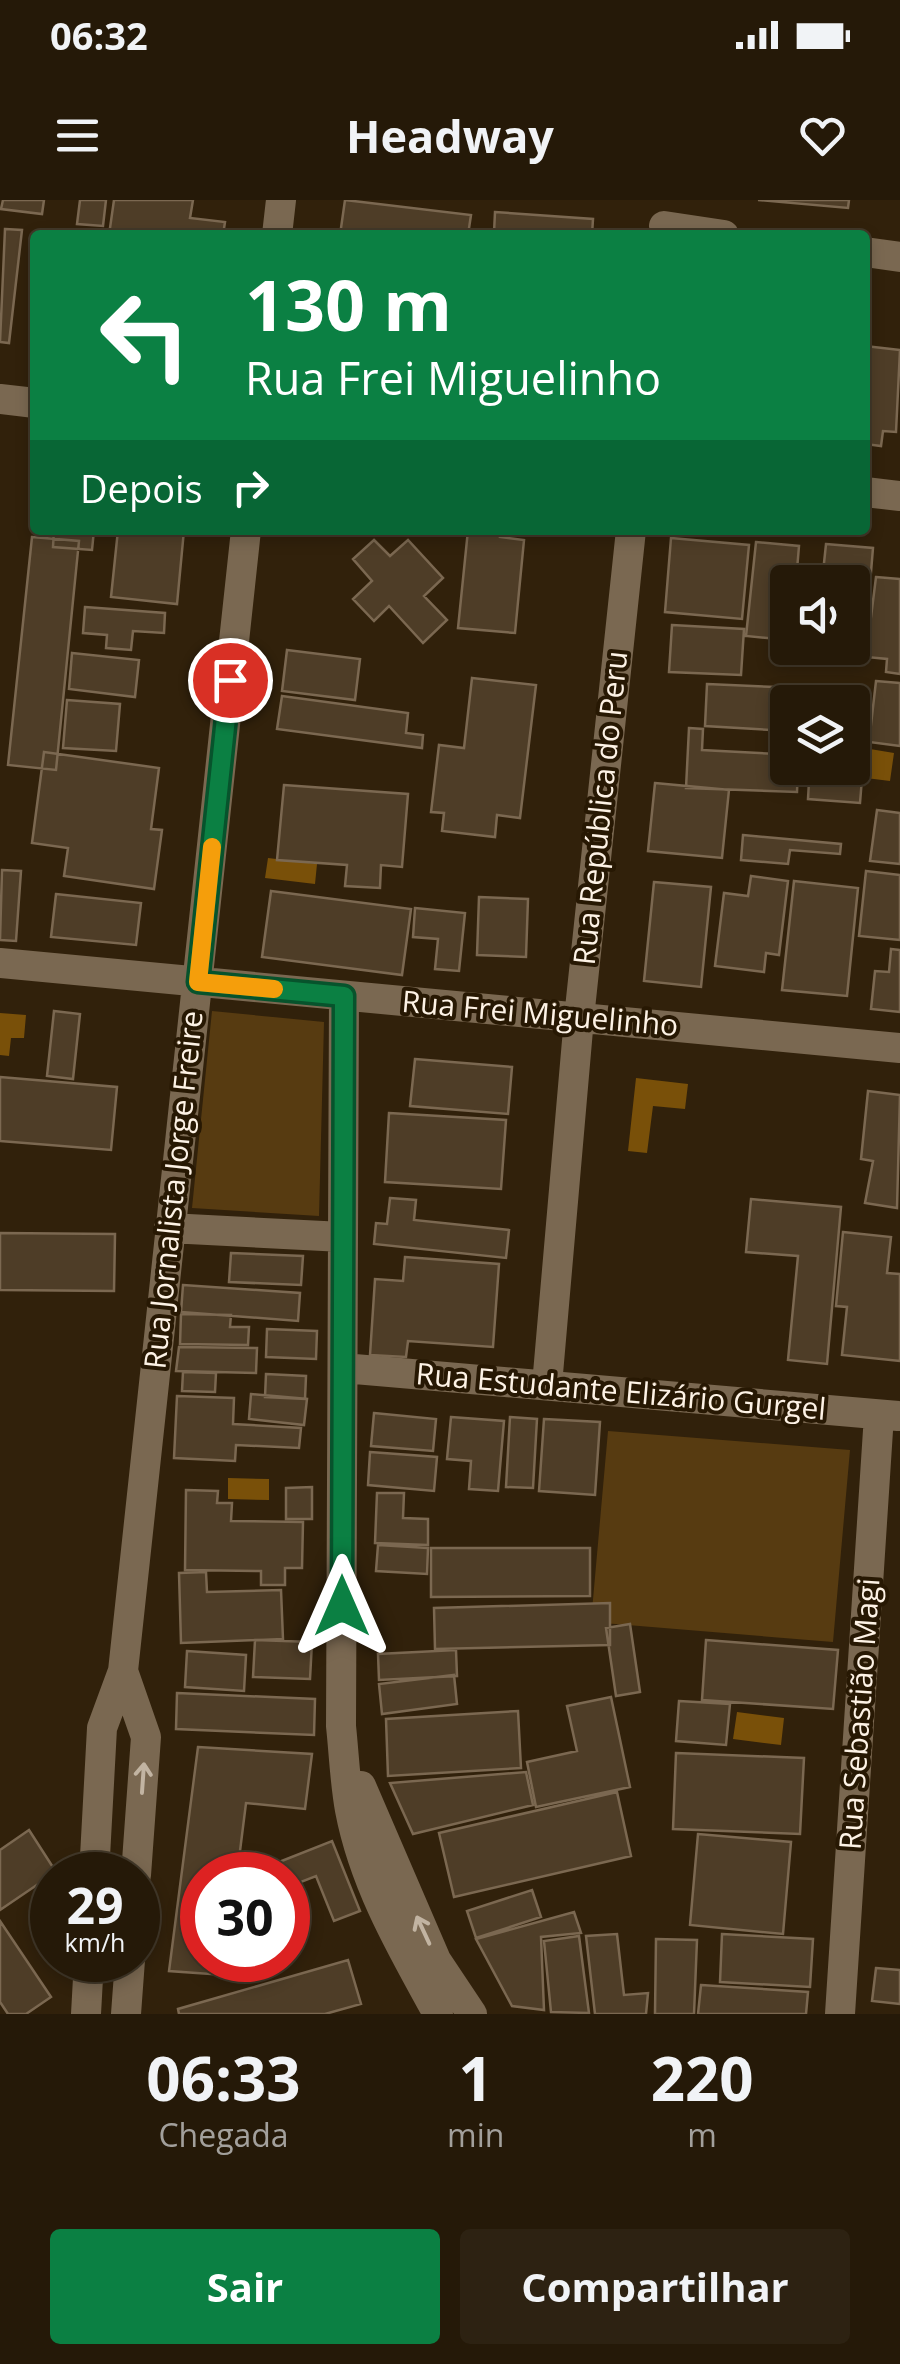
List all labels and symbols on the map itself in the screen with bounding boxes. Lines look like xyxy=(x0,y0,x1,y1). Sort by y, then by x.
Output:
pin xyxy=(188,638,273,723)
street label: Rua República do Peru xyxy=(563,649,636,967)
street label: Rua Frei Miguelinho xyxy=(400,980,680,1045)
street label: Rua Jornalista Jorge Freire xyxy=(133,1009,212,1371)
street label: Rua Estudante Elizário Gurgel xyxy=(414,1352,828,1429)
position arrow xyxy=(290,1554,394,1658)
street label: Rua Sebastião Magi xyxy=(829,1577,888,1851)
one-way arrow xyxy=(134,1762,153,1794)
speed limit sign: 30 xyxy=(180,1852,310,1982)
one-way arrow xyxy=(412,1916,431,1946)

